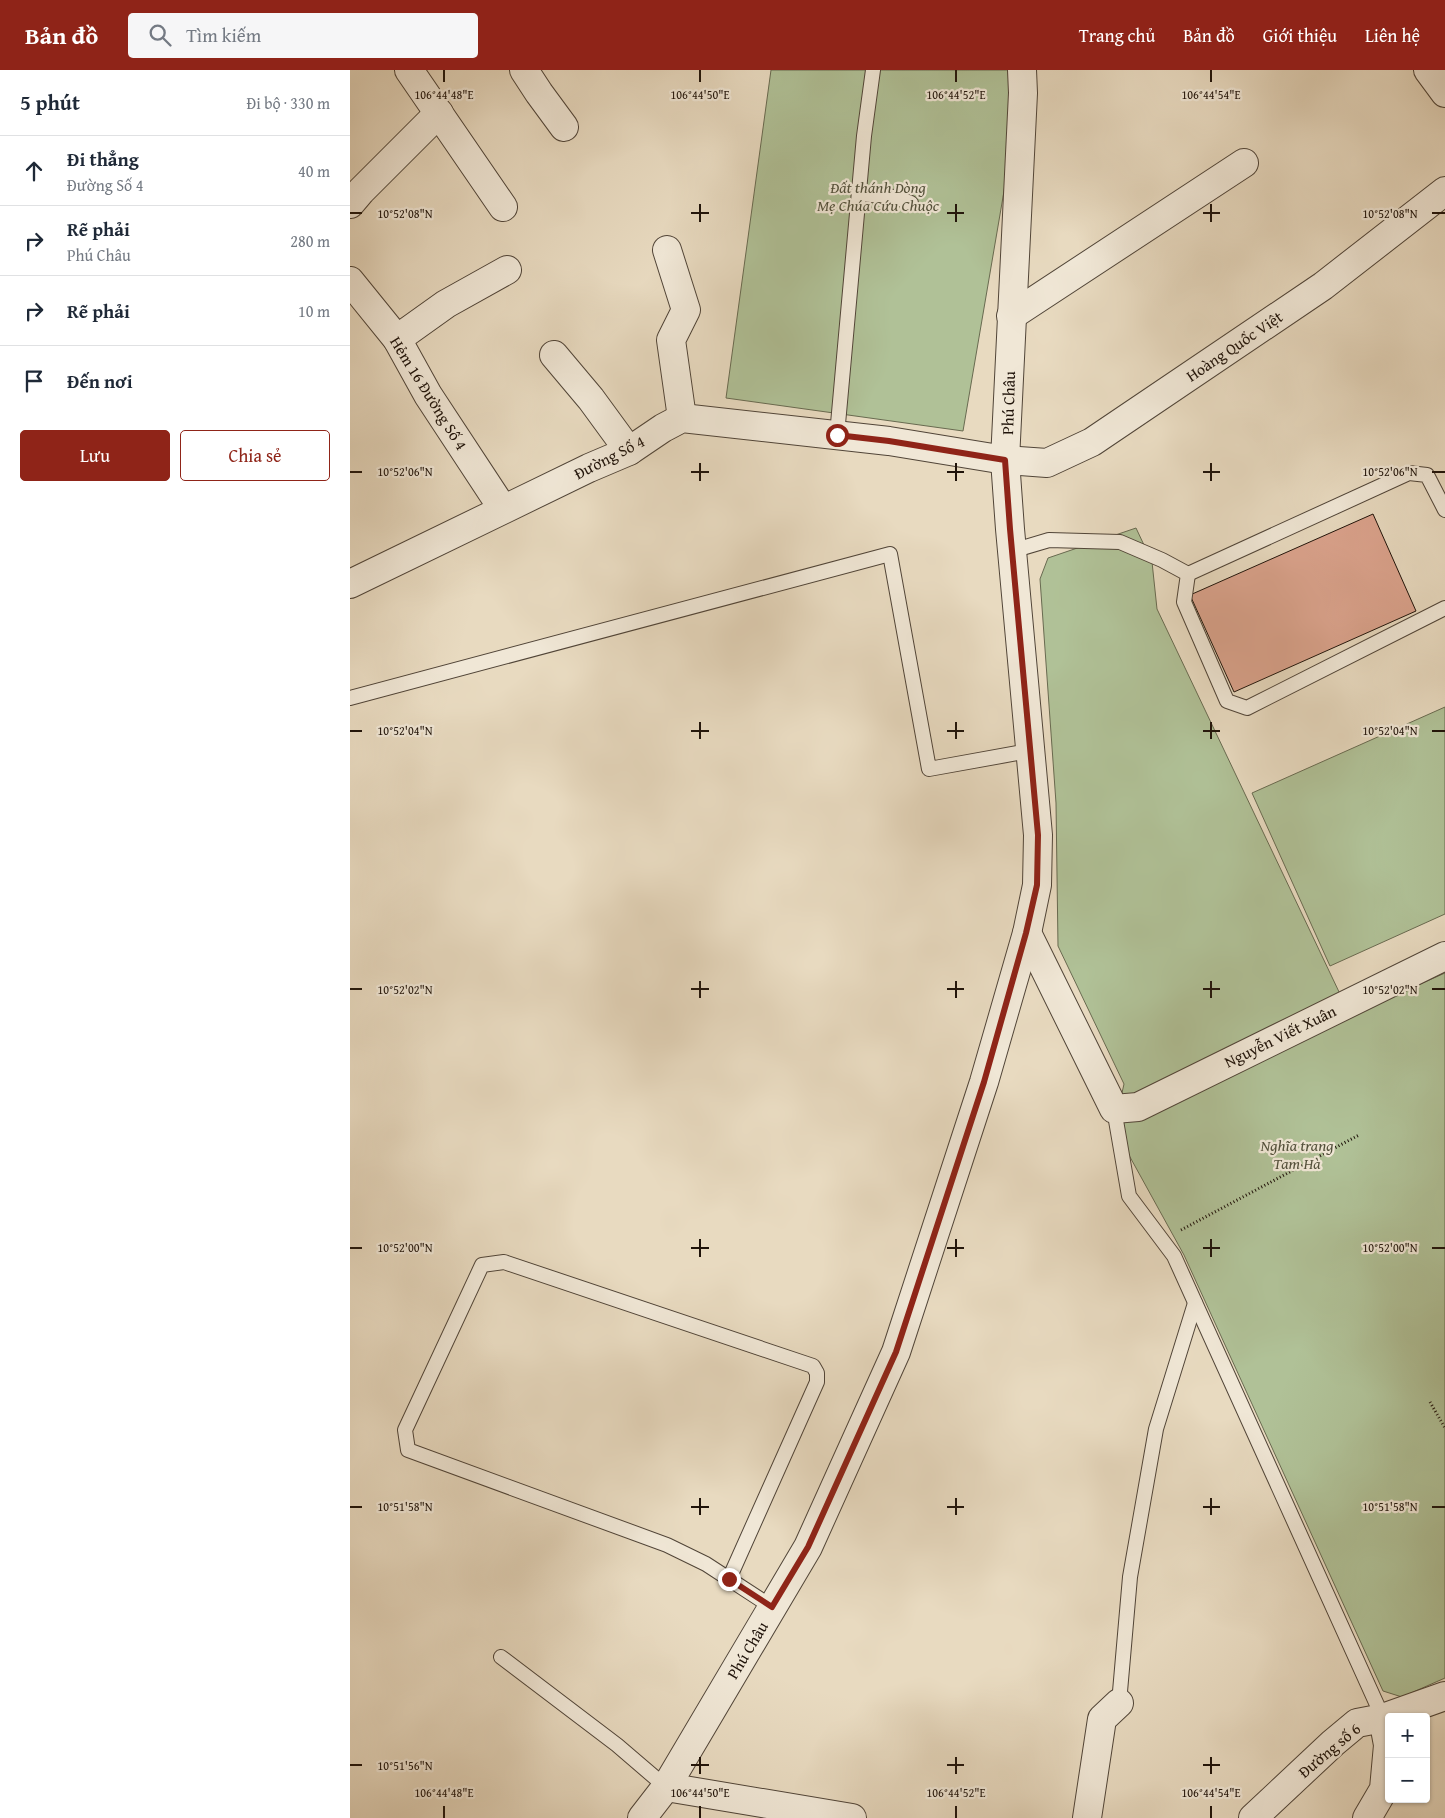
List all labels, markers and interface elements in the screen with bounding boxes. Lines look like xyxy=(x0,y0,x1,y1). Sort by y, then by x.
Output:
search box xyxy=(128,13,478,58)
text: Bản đồ xyxy=(25,18,98,53)
icon: search xyxy=(146,21,174,49)
text: Tìm kiếm xyxy=(186,21,261,49)
text: Trang chủ xyxy=(1079,22,1155,49)
text: Bản đồ xyxy=(1183,22,1235,49)
text: Giới thiệu xyxy=(1263,22,1337,49)
text: Liên hệ xyxy=(1365,22,1420,49)
text: 106°44'48"E xyxy=(414,86,474,103)
text: 106°44'50"E xyxy=(670,86,730,103)
text: 106°44'52"E xyxy=(926,86,986,103)
text: 106°44'54"E xyxy=(1181,86,1241,103)
text: 5 phút xyxy=(20,87,80,118)
text: Đi bộ · 330 m xyxy=(246,91,330,115)
text: Đi thẳng xyxy=(67,145,139,173)
icon: ahead xyxy=(20,157,48,185)
text: 40 m xyxy=(298,159,330,183)
text: Đường Số 4 xyxy=(67,173,143,197)
park label: Đất thánh Dòng Mẹ Chúa Cứu Chuộc xyxy=(817,175,940,217)
text: 10°52'08"N xyxy=(377,205,433,222)
text: 10°52'08"N xyxy=(1362,205,1418,222)
text: Rẽ phải xyxy=(67,215,130,243)
icon: right xyxy=(20,227,48,255)
text: 280 m xyxy=(290,229,330,253)
text: Phú Châu xyxy=(67,243,131,267)
icon: right xyxy=(20,297,48,325)
text: Rẽ phải xyxy=(67,297,130,325)
text: 10 m xyxy=(298,299,330,323)
street label: Hoàng Quốc Việt xyxy=(1181,305,1287,387)
street label: Hẻm 16 Đường Số 4 xyxy=(384,331,474,455)
icon: arrive xyxy=(20,367,48,395)
text: Đến nơi xyxy=(67,367,133,395)
street label: Phú Châu xyxy=(995,370,1021,435)
route start xyxy=(826,424,849,447)
street label: Đường Số 4 xyxy=(570,429,649,485)
button: Lưu xyxy=(20,430,170,481)
button: Chia sẻ xyxy=(180,430,330,481)
text: 10°52'06"N xyxy=(377,463,433,480)
text: 10°52'06"N xyxy=(1362,463,1418,480)
text: 10°52'04"N xyxy=(377,722,433,739)
text: 10°52'04"N xyxy=(1362,722,1418,739)
text: 10°52'02"N xyxy=(377,981,433,998)
text: 10°52'02"N xyxy=(1362,981,1418,998)
street label: Nguyễn Viết Xuân xyxy=(1220,999,1340,1073)
park label: Nghĩa trang Tam Hà xyxy=(1259,1133,1334,1175)
text: 10°52'00"N xyxy=(377,1239,433,1256)
text: 10°52'00"N xyxy=(1362,1239,1418,1256)
text: 10°51'58"N xyxy=(377,1498,433,1515)
text: 10°51'58"N xyxy=(1362,1498,1418,1515)
route end xyxy=(718,1568,741,1591)
street label: Phú Châu xyxy=(720,1616,774,1683)
map controls xyxy=(1385,1713,1430,1803)
button: + xyxy=(1385,1713,1430,1758)
street label: Đường số 6 xyxy=(1293,1717,1366,1783)
text: 10°51'56"N xyxy=(377,1757,433,1774)
button: − xyxy=(1385,1758,1430,1803)
text: 106°44'48"E xyxy=(414,1784,474,1801)
text: 106°44'50"E xyxy=(670,1784,730,1801)
text: 106°44'52"E xyxy=(926,1784,986,1801)
text: 106°44'54"E xyxy=(1181,1784,1241,1801)

